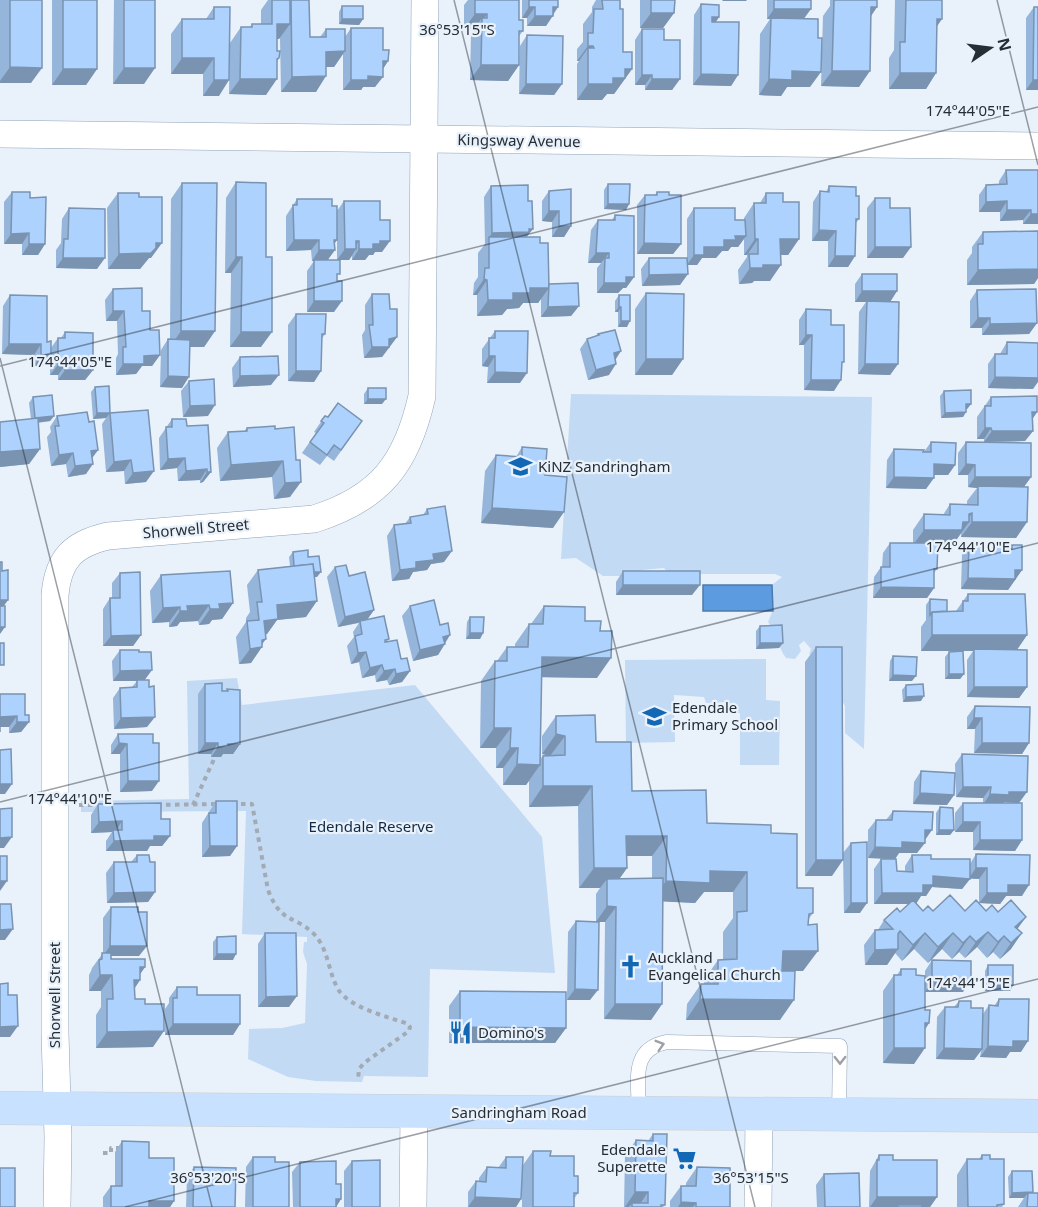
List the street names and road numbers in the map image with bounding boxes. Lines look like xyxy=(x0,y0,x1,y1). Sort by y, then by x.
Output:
street label: Kingsway Avenue xyxy=(457,129,581,151)
street label: Shorwell Street xyxy=(142,513,250,543)
street label: Shorwell Street xyxy=(44,941,64,1048)
street label: Sandringham Road xyxy=(451,1102,587,1122)

